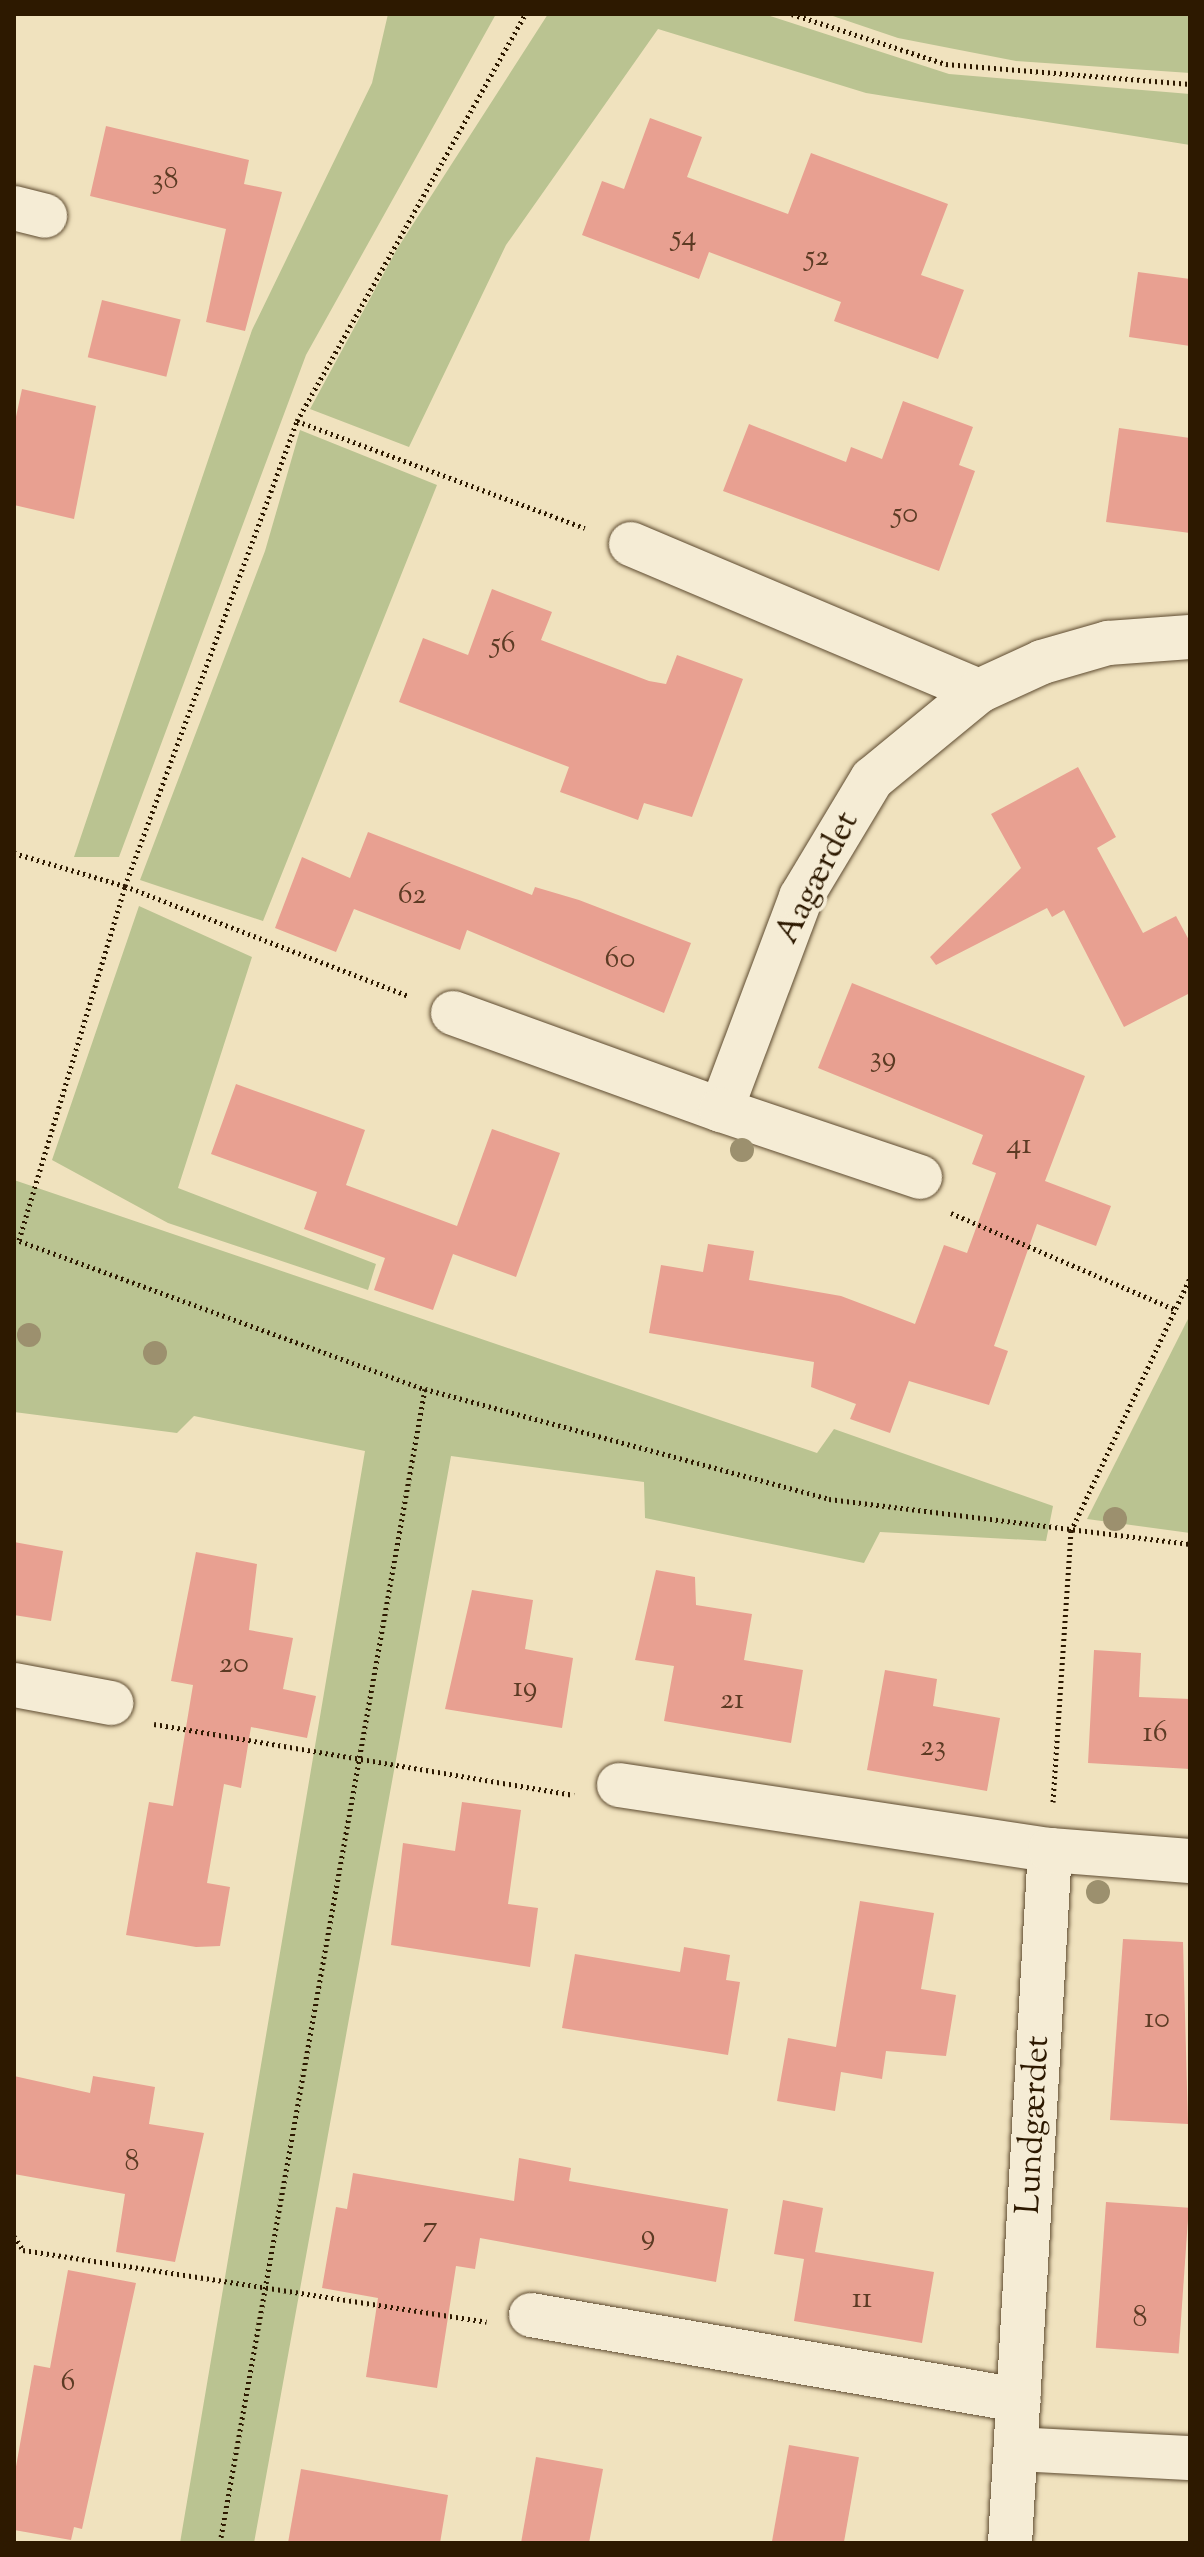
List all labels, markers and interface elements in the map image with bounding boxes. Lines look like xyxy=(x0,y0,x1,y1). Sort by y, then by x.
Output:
house number: 38 xyxy=(151,163,179,199)
house number: 54 xyxy=(671,220,697,256)
house number: 52 xyxy=(805,240,829,276)
house number: 50 xyxy=(892,497,918,533)
house number: 56 xyxy=(490,627,516,663)
street label: Aagærdet xyxy=(767,805,869,951)
house number: 62 xyxy=(398,878,426,914)
house number: 60 xyxy=(605,942,635,978)
house number: 39 xyxy=(870,1041,896,1077)
house number: 41 xyxy=(1006,1128,1032,1164)
house number: 20 xyxy=(219,1647,249,1683)
house number: 19 xyxy=(513,1671,537,1707)
house number: 21 xyxy=(720,1683,744,1719)
house number: 16 xyxy=(1142,1716,1168,1752)
house number: 23 xyxy=(920,1730,946,1766)
house number: 10 xyxy=(1144,2002,1170,2038)
street label: Lundgærdet xyxy=(1009,2035,1059,2215)
house number: 8 xyxy=(125,2145,139,2181)
house number: 7 xyxy=(422,2211,438,2247)
house number: 9 xyxy=(641,2219,655,2255)
house number: 11 xyxy=(852,2282,872,2318)
house number: 8 xyxy=(1133,2301,1147,2337)
house number: 6 xyxy=(61,2365,75,2401)

